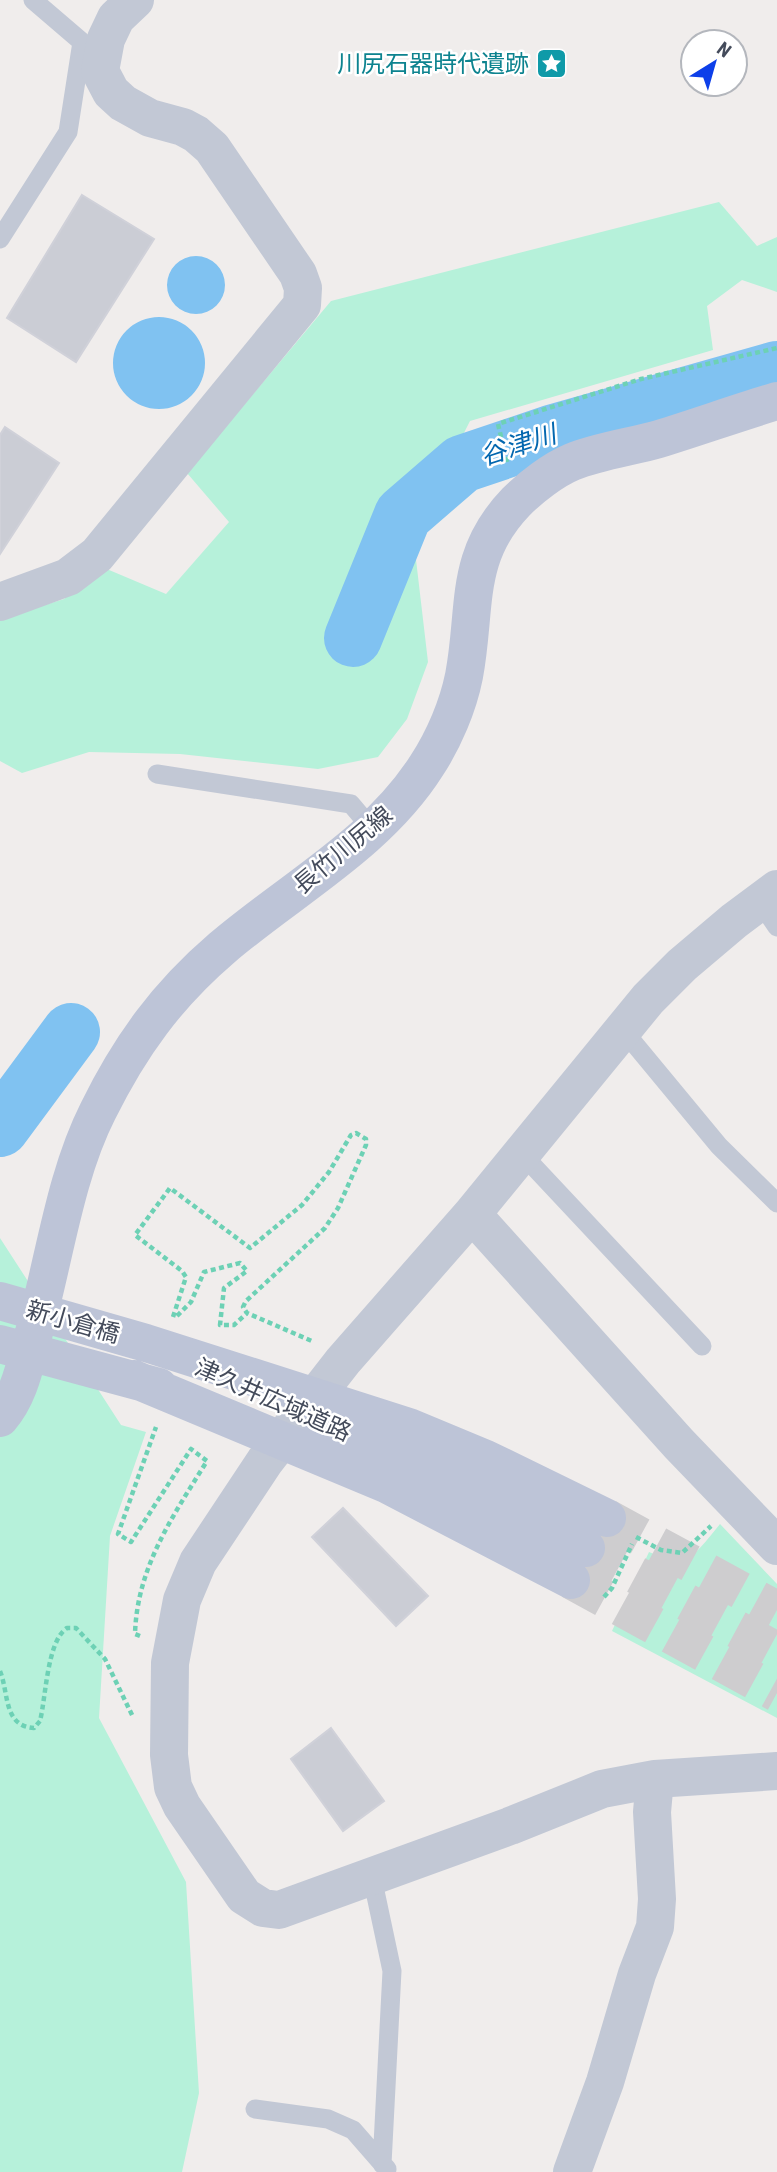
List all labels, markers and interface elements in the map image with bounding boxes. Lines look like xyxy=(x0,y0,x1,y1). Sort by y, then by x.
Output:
north arrow xyxy=(679,28,749,98)
text: N xyxy=(712,37,735,63)
place icon: 川尻石器時代遺跡 xyxy=(535,47,569,81)
place label: 川尻石器時代遺跡 xyxy=(337,50,529,78)
water label: 谷津川 xyxy=(476,418,563,471)
street label: 長竹川尻線 xyxy=(288,801,398,899)
street label: 新小倉橋 xyxy=(23,1295,123,1349)
street label: 津久井広域道路 xyxy=(191,1353,355,1447)

